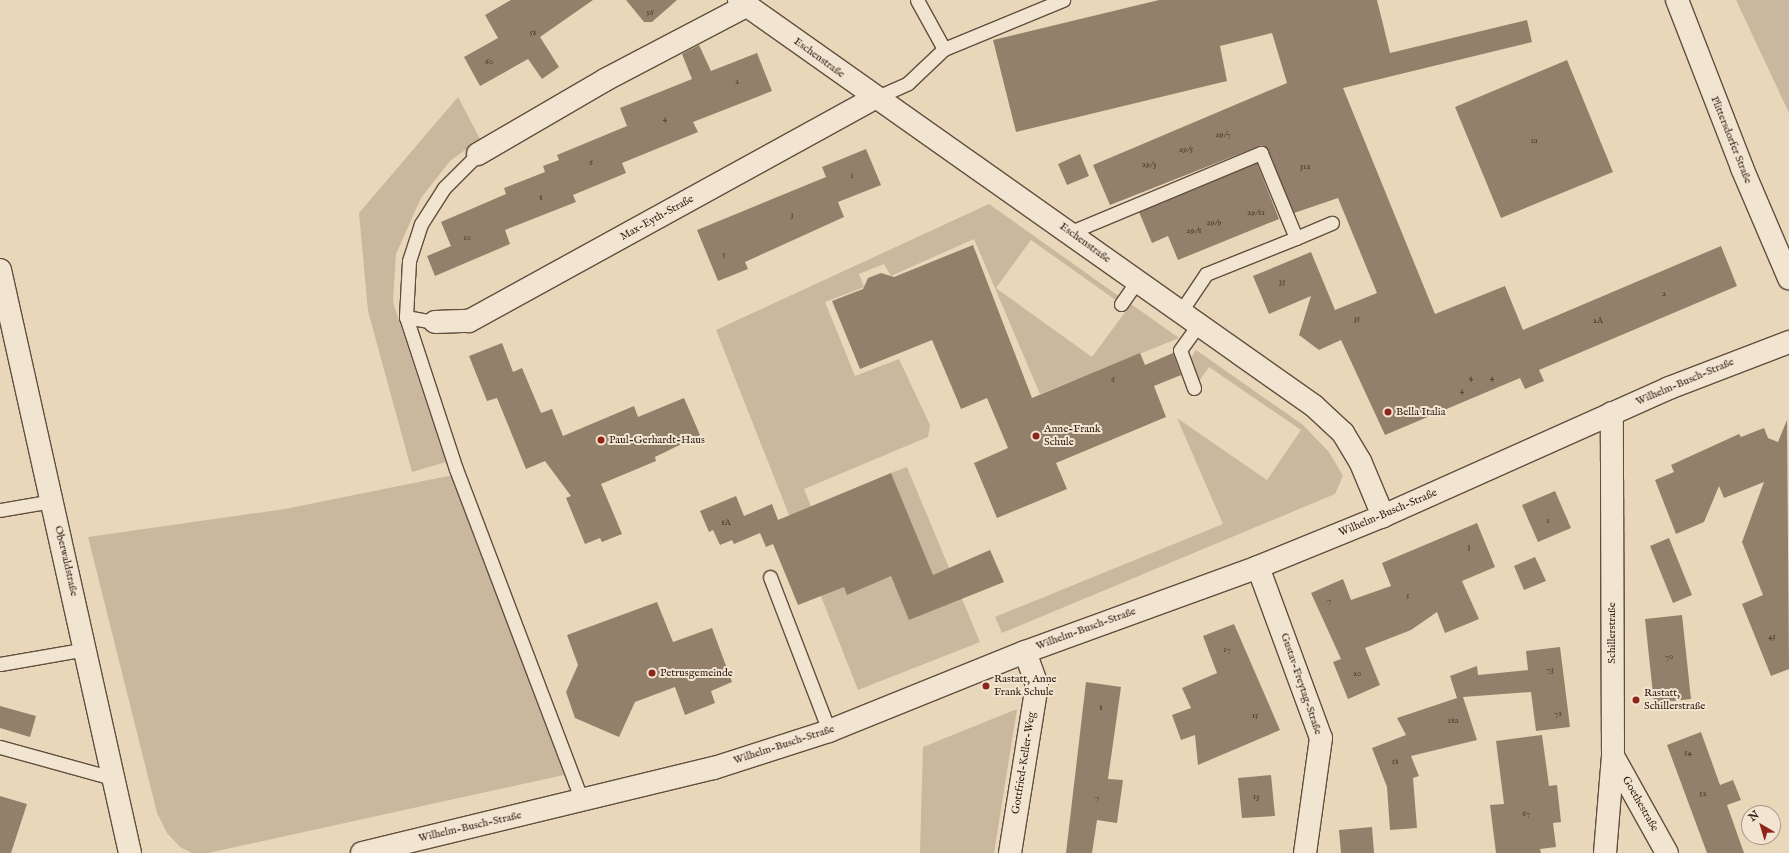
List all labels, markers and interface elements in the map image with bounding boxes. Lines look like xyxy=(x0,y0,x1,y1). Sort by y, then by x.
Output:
house number: 56 xyxy=(646,8,654,18)
house number: 58 xyxy=(530,28,536,38)
street label: Eschenstraße xyxy=(791,35,847,81)
house number: 60 xyxy=(485,57,493,67)
house number: 2 xyxy=(735,77,739,87)
street label: Plittersdorfer Straße xyxy=(1707,94,1755,186)
house number: 4 xyxy=(663,114,667,124)
house number: 29/7 xyxy=(1215,130,1231,140)
house number: 1a xyxy=(1530,136,1538,146)
house number: 29/5 xyxy=(1179,145,1193,155)
house number: 6 xyxy=(589,158,593,168)
house number: 29/3 xyxy=(1142,160,1156,170)
house number: 31a xyxy=(1300,162,1310,172)
house number: 1 xyxy=(850,171,854,181)
street label: Max-Eyth-Straße xyxy=(618,192,696,244)
house number: 8 xyxy=(539,193,543,203)
house number: 29/11 xyxy=(1247,208,1265,218)
house number: 3 xyxy=(790,210,794,220)
house number: 29/9 xyxy=(1206,218,1222,228)
street label: Eschenstraße xyxy=(1057,220,1113,266)
house number: 29/8 xyxy=(1187,226,1201,236)
house number: 10 xyxy=(463,233,471,243)
house number: 5 xyxy=(722,250,726,260)
house number: 33 xyxy=(1279,277,1285,287)
house number: 2 xyxy=(1662,289,1666,299)
house number: 35 xyxy=(1354,314,1360,324)
house number: 2A xyxy=(1593,316,1603,326)
street label: Wilhelm-Busch-Straße xyxy=(1634,355,1736,409)
house number: 4 xyxy=(1469,373,1473,383)
house number: 4 xyxy=(1490,373,1494,383)
house number: 6 xyxy=(1111,375,1115,385)
house number: 4 xyxy=(1460,386,1464,396)
place label: Bella Italia xyxy=(1396,405,1445,419)
marker: Bella Italia xyxy=(1383,407,1393,417)
place label: Anne-Frank Schule xyxy=(1044,423,1101,449)
marker: Anne-Frank Schule xyxy=(1031,431,1041,441)
place label: Paul-Gerhardt-Haus xyxy=(609,433,705,447)
marker: Paul-Gerhardt-Haus xyxy=(596,435,606,445)
street label: Wilhelm-Busch-Straße xyxy=(1337,486,1439,540)
house number: 1 xyxy=(1546,516,1550,526)
house number: 8A xyxy=(721,518,731,528)
street label: Oberwaldstraße xyxy=(51,524,81,598)
house number: 3 xyxy=(1467,542,1471,552)
house number: 5 xyxy=(1406,591,1410,601)
house number: 7 xyxy=(1327,596,1331,606)
street label: Schillerstraße xyxy=(1605,602,1619,664)
street label: Wilhelm-Busch-Straße xyxy=(1034,605,1138,653)
street label: Gustav-Freytag-Straße xyxy=(1277,631,1325,737)
house number: 45 xyxy=(1768,632,1776,642)
house number: 17 xyxy=(1223,645,1231,655)
house number: 70 xyxy=(1665,652,1673,662)
house number: 73 xyxy=(1546,665,1554,675)
place label: Petrusgemeinde xyxy=(660,666,733,680)
marker: Petrusgemeinde xyxy=(647,668,657,678)
house number: 20 xyxy=(1353,669,1361,679)
place label: Rastatt, Anne Frank Schule xyxy=(994,673,1057,699)
marker: Rastatt, Anne Frank Schule xyxy=(981,681,991,691)
place label: Rastatt, Schillerstraße xyxy=(1644,687,1705,713)
marker: Rastatt, Schillerstraße xyxy=(1631,695,1641,705)
house number: 8 xyxy=(1099,703,1103,713)
house number: 71 xyxy=(1554,709,1562,719)
street label: Gottfried-Keller-Weg xyxy=(1009,711,1039,815)
house number: 15 xyxy=(1252,711,1258,721)
house number: 18a xyxy=(1448,716,1458,726)
street label: Wilhelm-Busch-Straße xyxy=(732,722,836,768)
house number: 54 xyxy=(1684,748,1692,758)
house number: 18 xyxy=(1392,757,1398,767)
street label: Goethestraße xyxy=(1619,774,1661,834)
house number: 52 xyxy=(1699,789,1707,799)
house number: 13 xyxy=(1253,792,1259,802)
house number: 7 xyxy=(1095,793,1099,803)
north arrow xyxy=(1741,805,1781,845)
text: N xyxy=(1746,808,1762,825)
street label: Wilhelm-Busch-Straße xyxy=(417,809,523,845)
house number: 67 xyxy=(1522,809,1530,819)

